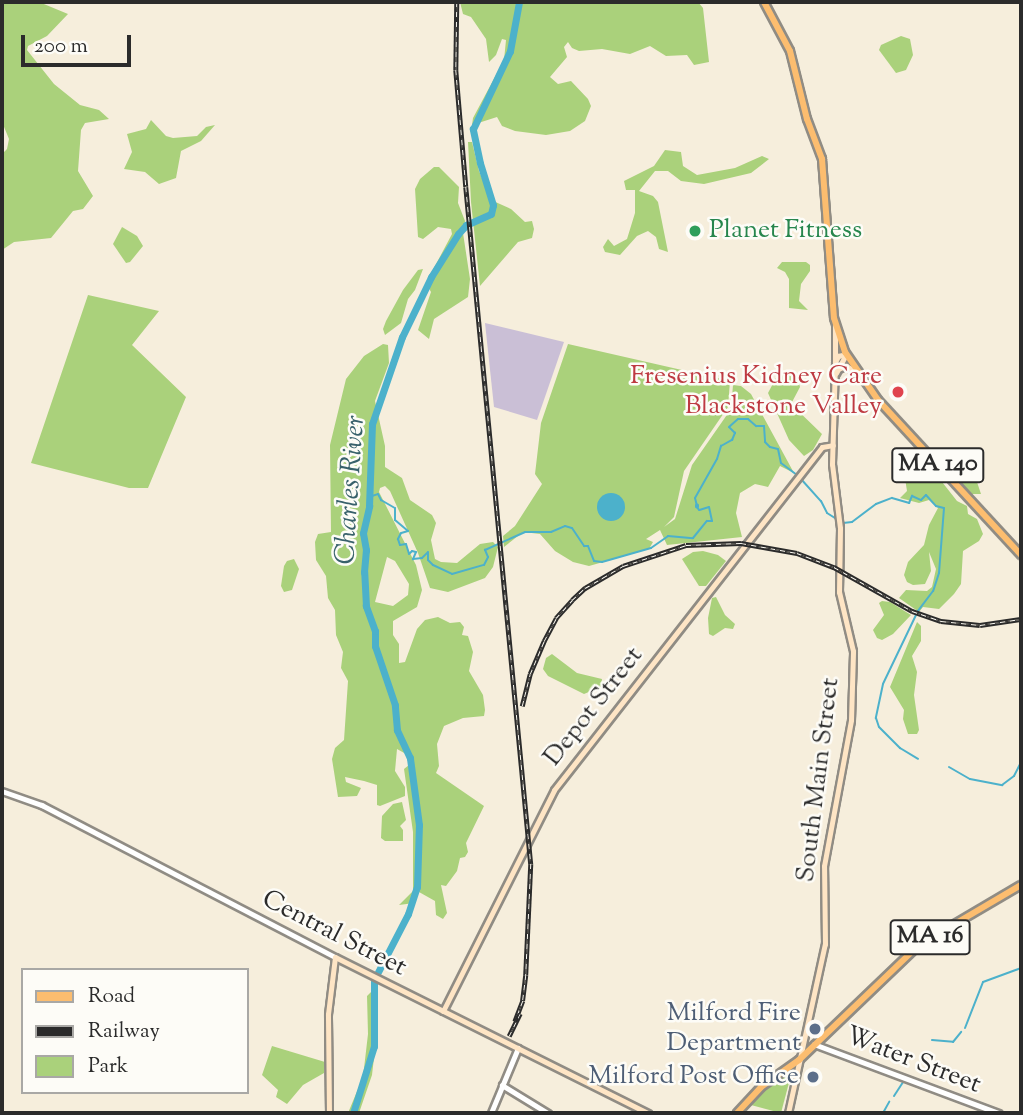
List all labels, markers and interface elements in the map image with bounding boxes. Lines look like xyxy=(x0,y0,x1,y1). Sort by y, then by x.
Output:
scale bar xyxy=(24,21,135,65)
text: 200 m xyxy=(34,32,88,62)
place label: Planet Fitness xyxy=(709,215,862,247)
marker: Planet Fitness xyxy=(687,223,703,239)
place label: Fresenius Kidney Care Blackstone Valley xyxy=(630,361,882,422)
marker: Fresenius Kidney Care Blackstone Valley xyxy=(888,382,908,402)
water label: Charles River xyxy=(329,414,373,566)
road number: MA 140 xyxy=(891,444,985,486)
street label: Depot Street xyxy=(538,641,650,773)
street label: South Main Street xyxy=(791,676,847,884)
street label: Central Street xyxy=(257,884,411,984)
road number: MA 16 xyxy=(888,917,972,958)
legend xyxy=(21,968,248,1094)
text: Road xyxy=(88,982,135,1012)
place label: Milford Fire Department xyxy=(667,998,801,1060)
text: Railway xyxy=(88,1017,160,1047)
marker: Milford Fire Department xyxy=(807,1021,823,1037)
street label: Water Street xyxy=(841,1021,985,1101)
text: Park xyxy=(88,1052,128,1082)
place label: Milford Post Office xyxy=(588,1061,799,1093)
marker: Milford Post Office xyxy=(805,1069,821,1085)

